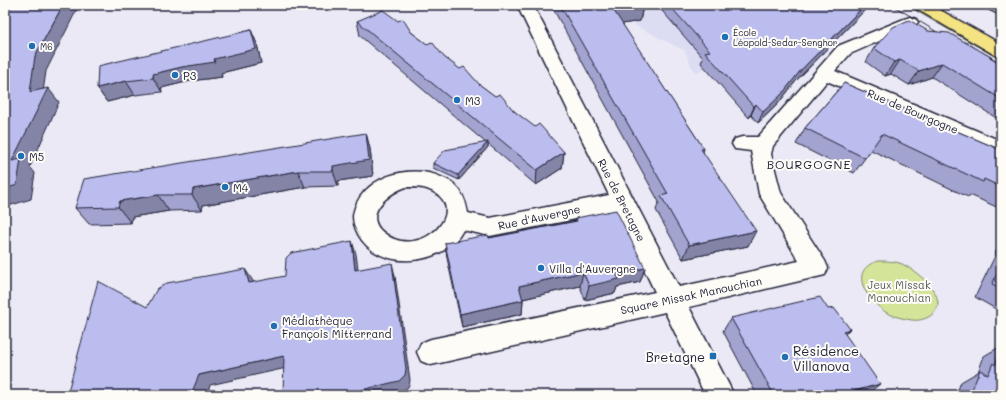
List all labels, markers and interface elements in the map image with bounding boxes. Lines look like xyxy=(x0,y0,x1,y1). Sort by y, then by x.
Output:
place label: École Léopold-Sedar-Senghor xyxy=(733,27,837,48)
marker: École Léopold-Sedar-Senghor xyxy=(720,32,730,42)
marker: M6 xyxy=(27,41,37,51)
place label: M6 xyxy=(40,41,53,52)
place label: P3 xyxy=(183,68,197,83)
marker: P3 xyxy=(170,70,180,80)
street label: Rue de Bourgogne xyxy=(865,85,961,137)
place label: M3 xyxy=(465,93,481,108)
marker: M3 xyxy=(452,95,462,105)
place label: M5 xyxy=(29,149,44,164)
marker: M5 xyxy=(16,151,26,161)
street label: Rue de Bretagne xyxy=(595,156,649,244)
district label: BOURGOGNE xyxy=(767,156,851,172)
place label: M4 xyxy=(233,180,249,195)
marker: M4 xyxy=(220,182,230,192)
street label: Rue d'Auvergne xyxy=(496,201,582,233)
place label: Villa d'Auvergne xyxy=(549,261,636,276)
marker: Villa d'Auvergne xyxy=(536,263,546,273)
street label: Square Missak Manouchian xyxy=(619,273,763,317)
park label: Jeux Missak Manouchian xyxy=(867,277,931,305)
place label: Médiathèque François Mitterrand xyxy=(282,313,391,341)
marker: Médiathèque François Mitterrand xyxy=(269,321,279,331)
place label: Résidence Villanova xyxy=(793,342,859,374)
place label: Bretagne xyxy=(646,348,705,365)
marker: Bretagne xyxy=(708,351,718,361)
marker: Résidence Villanova xyxy=(780,352,790,362)

